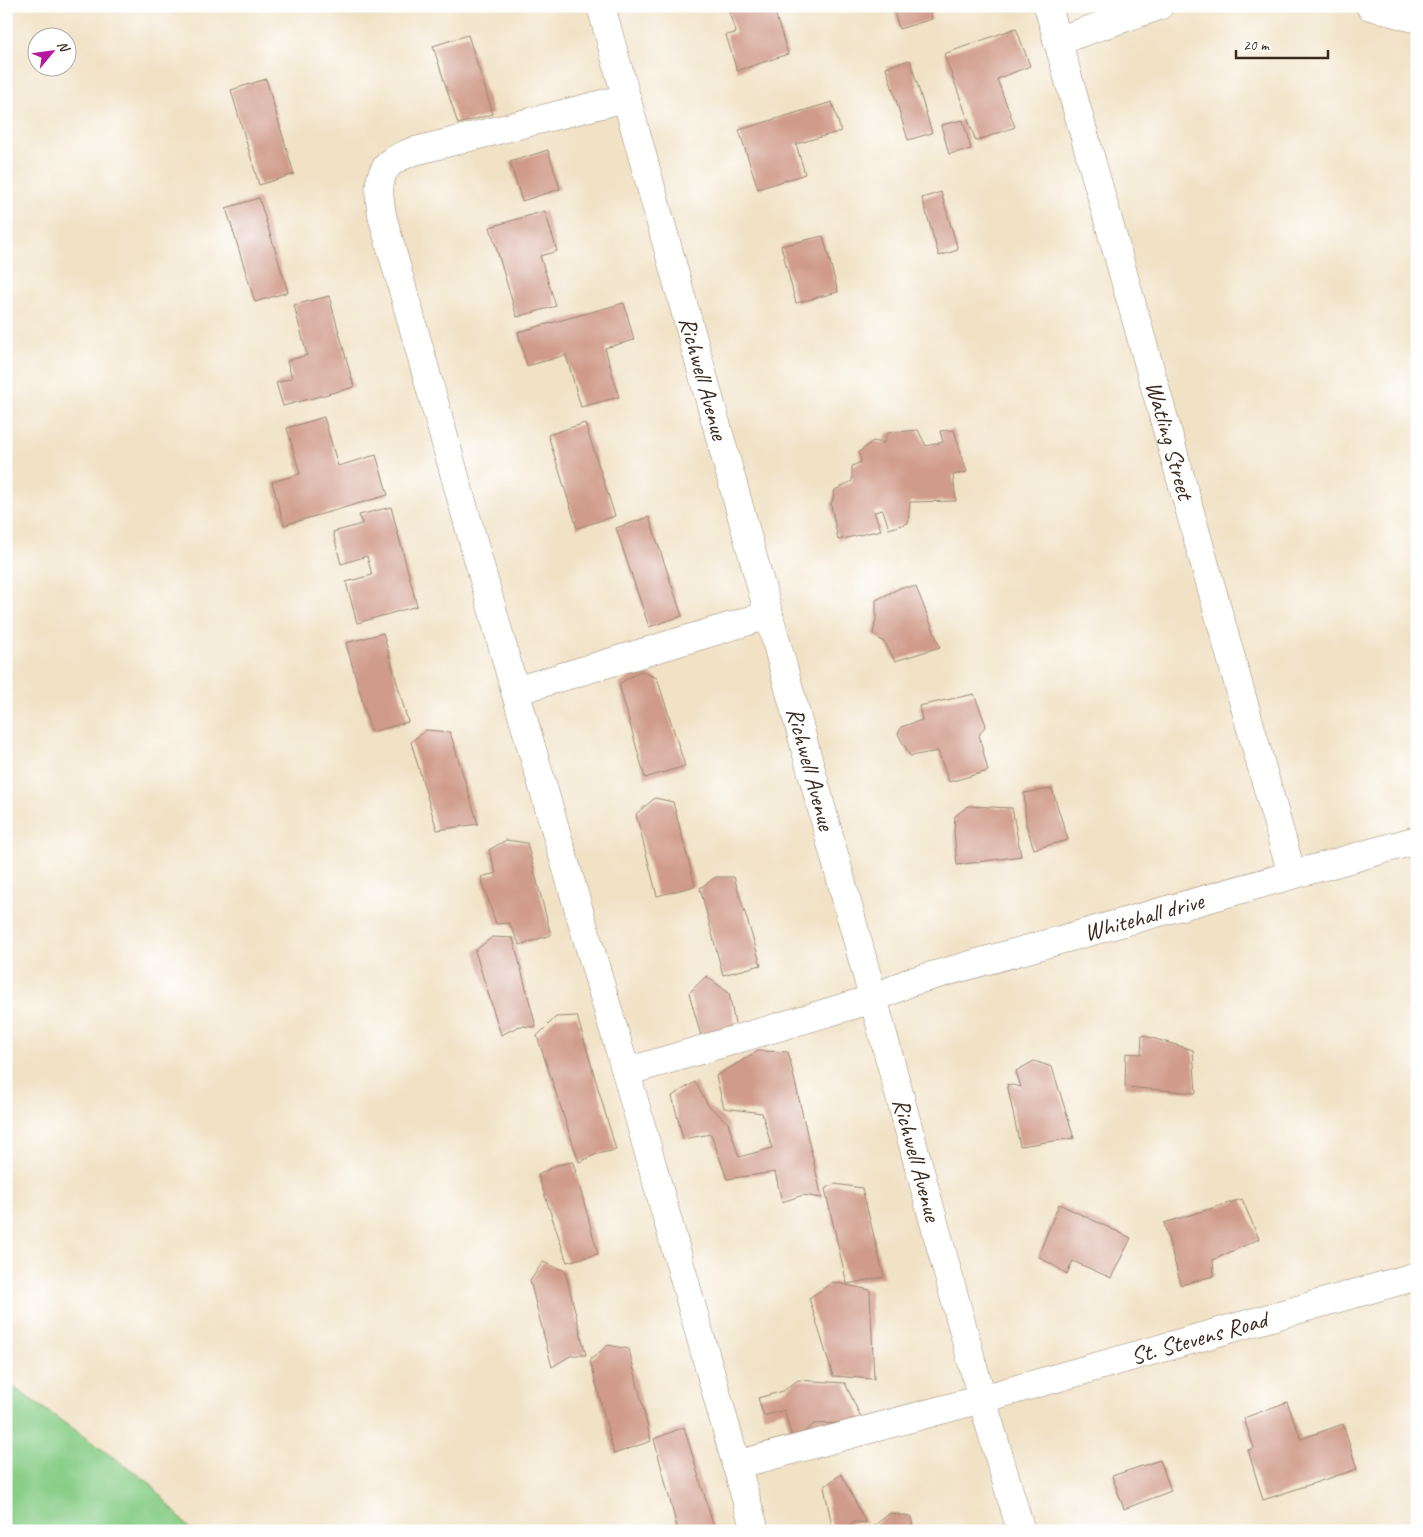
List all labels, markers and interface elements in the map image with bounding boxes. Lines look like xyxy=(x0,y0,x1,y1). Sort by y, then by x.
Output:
north arrow xyxy=(28,28,78,78)
scale bar xyxy=(1236,28,1328,60)
text: 20 m xyxy=(1243,36,1270,55)
text: N xyxy=(53,38,74,56)
street label: Richwell Avenue xyxy=(672,313,735,445)
street label: Watling Street xyxy=(1139,378,1201,505)
street label: Richwell Avenue xyxy=(780,704,842,836)
street label: Whitehall drive xyxy=(1081,885,1209,948)
street label: Richwell Avenue xyxy=(886,1095,949,1226)
street label: St. Stevens Road xyxy=(1127,1303,1274,1371)

